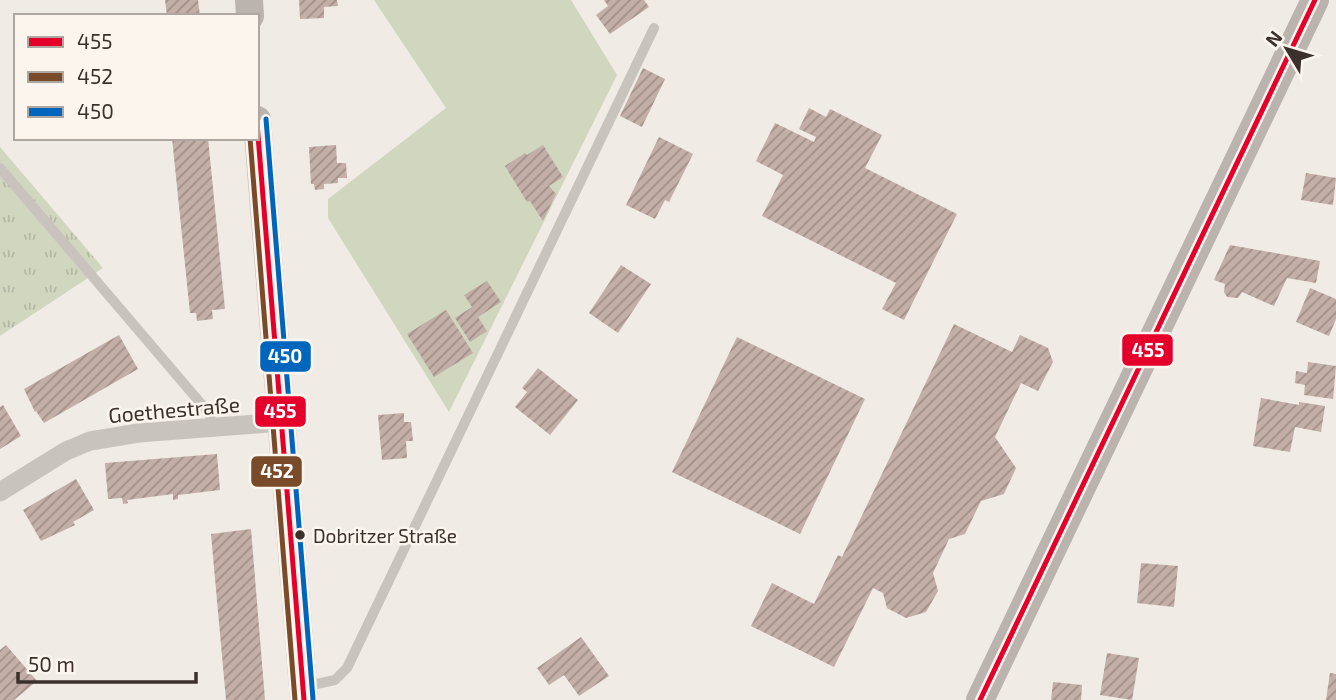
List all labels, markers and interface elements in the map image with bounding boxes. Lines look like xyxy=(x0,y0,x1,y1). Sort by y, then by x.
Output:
legend xyxy=(14,14,259,140)
north arrow xyxy=(1252,14,1322,84)
text: N xyxy=(1260,26,1286,51)
text: 455 xyxy=(77,28,112,53)
text: 452 xyxy=(77,63,113,88)
text: 450 xyxy=(77,98,114,123)
line badge: 455 xyxy=(1121,333,1174,367)
text: 455 xyxy=(1131,338,1165,361)
line badge: 450 xyxy=(259,340,312,373)
text: 450 xyxy=(268,344,302,367)
street label: Goethestraße xyxy=(107,391,241,427)
line badge: 455 xyxy=(254,395,307,428)
text: 455 xyxy=(263,399,297,422)
line badge: 452 xyxy=(250,455,303,488)
text: 452 xyxy=(260,459,294,482)
place label: Dobritzer Straße xyxy=(313,524,457,547)
marker: Dobritzer Straße xyxy=(293,528,307,542)
scale bar xyxy=(18,640,196,684)
text: 50 m xyxy=(28,651,75,676)

